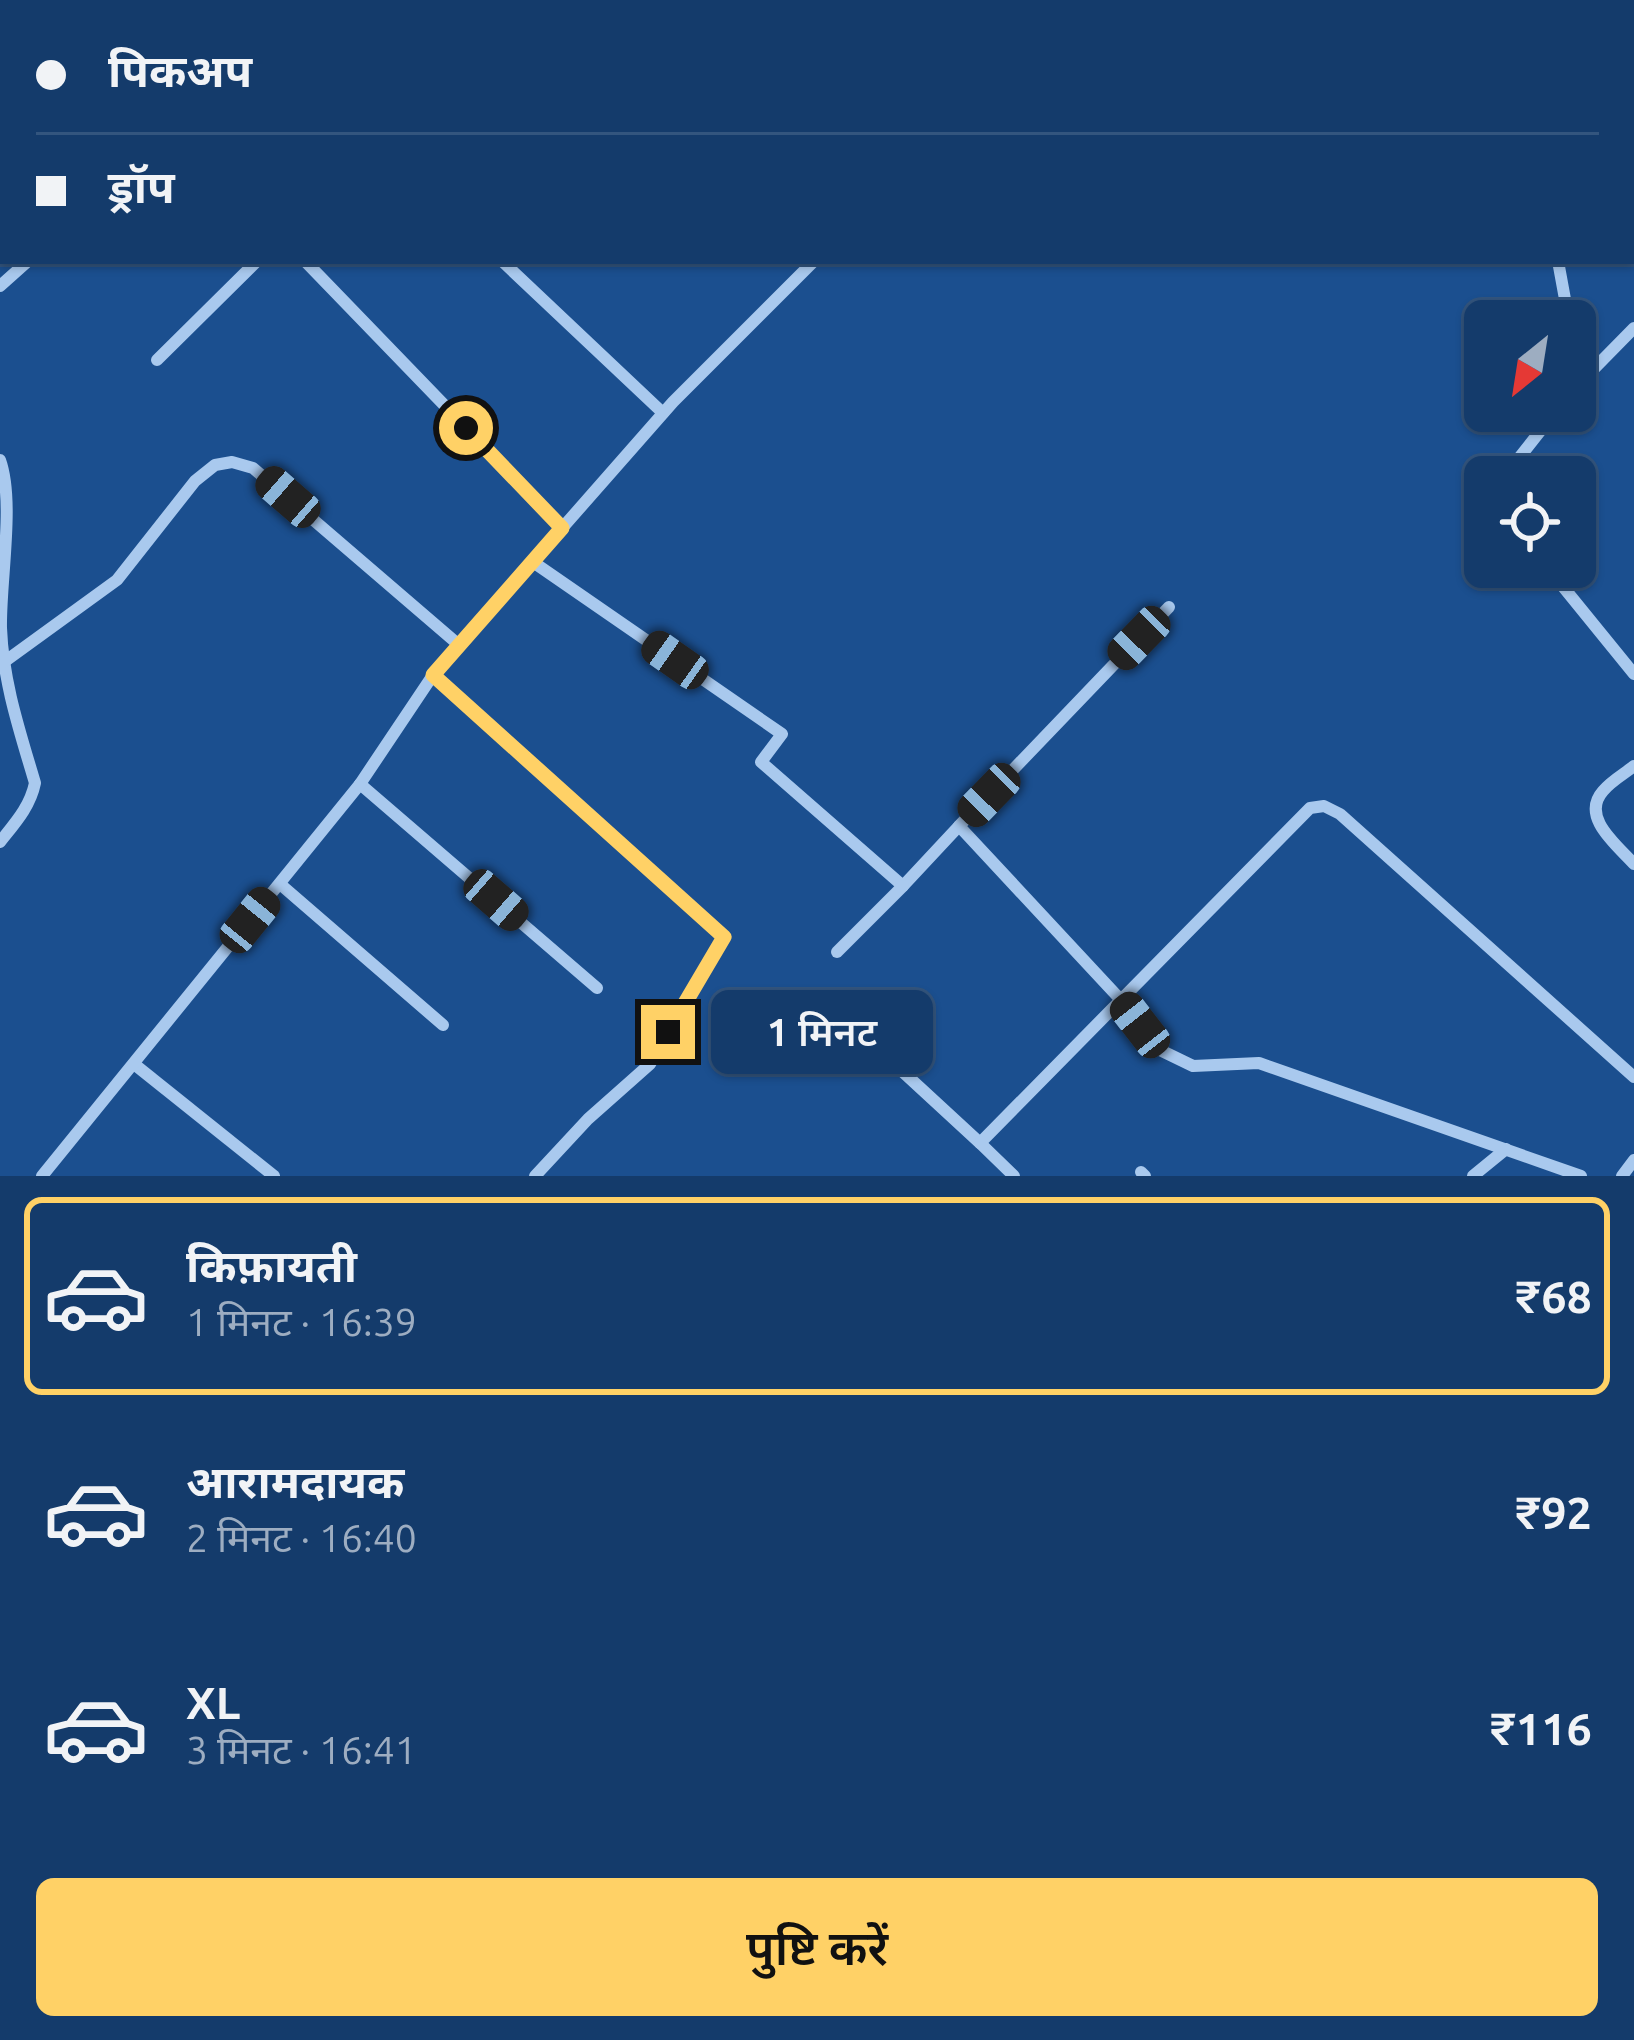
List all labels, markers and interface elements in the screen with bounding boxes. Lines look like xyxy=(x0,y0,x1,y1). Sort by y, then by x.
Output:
text: पिकअप xyxy=(108,45,252,96)
text: ड्रॉप xyxy=(108,161,175,212)
north arrow xyxy=(1464,300,1596,432)
map controls xyxy=(1464,300,1596,588)
route start xyxy=(439,401,493,455)
button: locate xyxy=(1464,456,1596,588)
car xyxy=(249,460,327,534)
car xyxy=(1101,600,1177,676)
car xyxy=(635,625,715,695)
car xyxy=(951,757,1027,833)
car xyxy=(457,863,535,937)
car xyxy=(213,881,287,959)
car xyxy=(1104,986,1176,1064)
callout: 1 मिनट xyxy=(710,990,932,1074)
route end xyxy=(641,1005,695,1059)
text: 1 मिनट xyxy=(767,1010,877,1053)
text: किफ़ायती xyxy=(186,1240,357,1291)
icon: car xyxy=(42,1242,150,1350)
text: ₹68 xyxy=(1516,1271,1592,1322)
text: 1 मिनट · 16:39 xyxy=(186,1300,417,1343)
text: आरामदायक xyxy=(186,1456,404,1507)
icon: car xyxy=(42,1458,150,1566)
text: ₹92 xyxy=(1516,1487,1592,1538)
text: 2 मिनट · 16:40 xyxy=(186,1516,417,1559)
icon: car xyxy=(42,1674,150,1782)
text: XL xyxy=(186,1677,240,1728)
text: ₹116 xyxy=(1490,1703,1592,1754)
text: 3 मिनट · 16:41 xyxy=(186,1728,417,1771)
button: पुष्टि करें xyxy=(36,1878,1598,2016)

